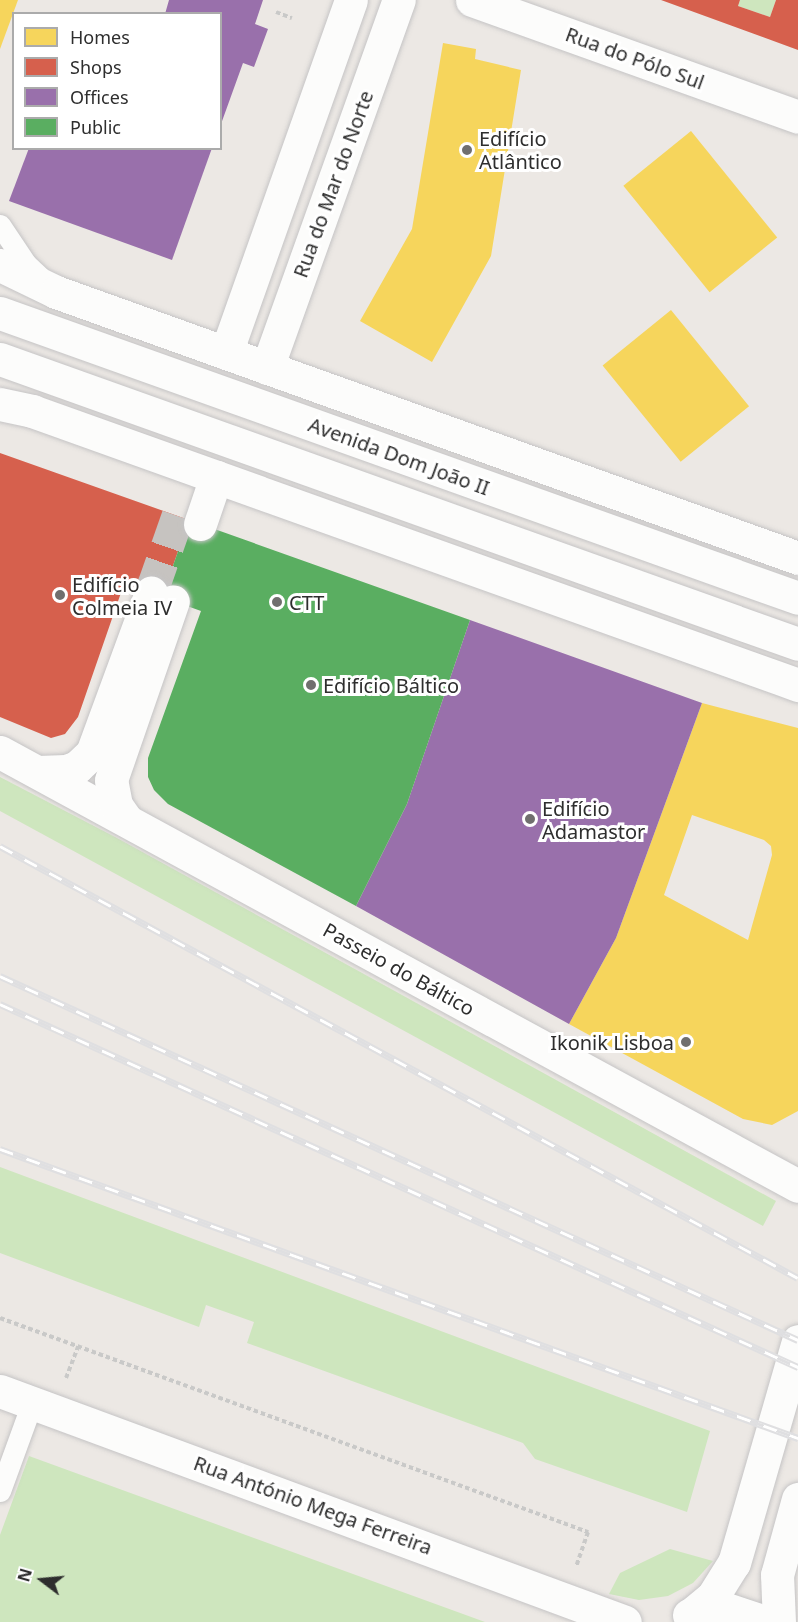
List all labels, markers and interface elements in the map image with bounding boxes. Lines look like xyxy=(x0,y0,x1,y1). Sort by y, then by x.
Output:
legend xyxy=(12,12,222,150)
street label: Rua do Pólo Sul xyxy=(562,22,708,94)
text: Homes xyxy=(70,25,130,49)
text: Shops xyxy=(70,55,122,79)
text: Offices xyxy=(70,85,129,109)
street label: Rua do Mar do Norte xyxy=(288,87,378,281)
text: Public xyxy=(70,115,121,139)
place label: Edifício Atlântico xyxy=(479,126,562,173)
marker: Edifício Atlântico xyxy=(460,143,474,157)
street label: Avenida Dom João II xyxy=(305,412,493,500)
place label: Edifício Colmeia IV xyxy=(72,572,172,619)
marker: Edifício Colmeia IV xyxy=(53,588,67,602)
place label: CTT xyxy=(289,590,324,614)
marker: CTT xyxy=(270,595,284,609)
place label: Edifício Báltico xyxy=(323,673,459,697)
marker: Edifício Báltico xyxy=(304,678,318,692)
place label: Edifício Adamastor xyxy=(542,796,645,843)
marker: Edifício Adamastor xyxy=(523,812,537,826)
street label: Passeio do Báltico xyxy=(319,917,479,1021)
place label: Ikonik Lisboa xyxy=(550,1030,674,1054)
marker: Ikonik Lisboa xyxy=(679,1035,693,1049)
street label: Rua António Mega Ferreira xyxy=(191,1451,435,1559)
north arrow xyxy=(12,1550,72,1610)
text: N xyxy=(12,1566,37,1584)

